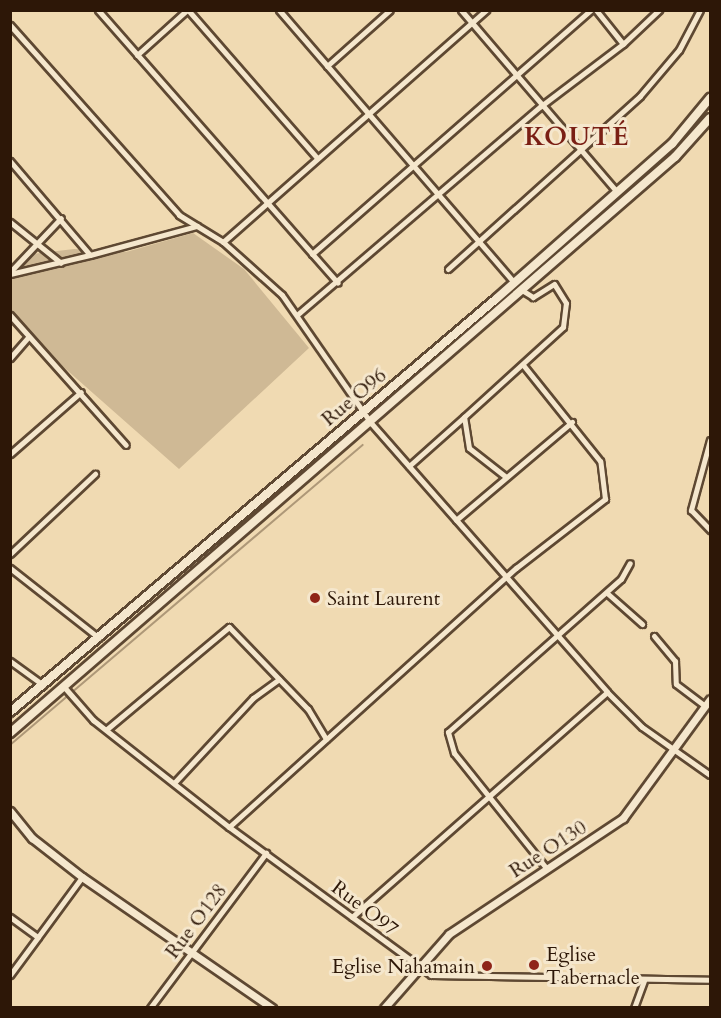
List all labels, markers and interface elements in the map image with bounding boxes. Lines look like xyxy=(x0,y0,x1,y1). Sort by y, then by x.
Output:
district label: KOUTÉ xyxy=(524,121,630,153)
street label: Rue O96 xyxy=(317,363,391,431)
place label: Saint Laurent xyxy=(327,586,440,610)
marker: Saint Laurent xyxy=(308,591,322,605)
street label: Rue O130 xyxy=(505,815,591,883)
street label: Rue O97 xyxy=(327,875,403,941)
street label: Rue O128 xyxy=(160,879,232,963)
place label: Eglise Tabernacle xyxy=(546,942,640,989)
place label: Eglise Nahamain xyxy=(332,954,475,978)
marker: Eglise Tabernacle xyxy=(527,958,541,972)
marker: Eglise Nahamain xyxy=(480,959,494,973)

